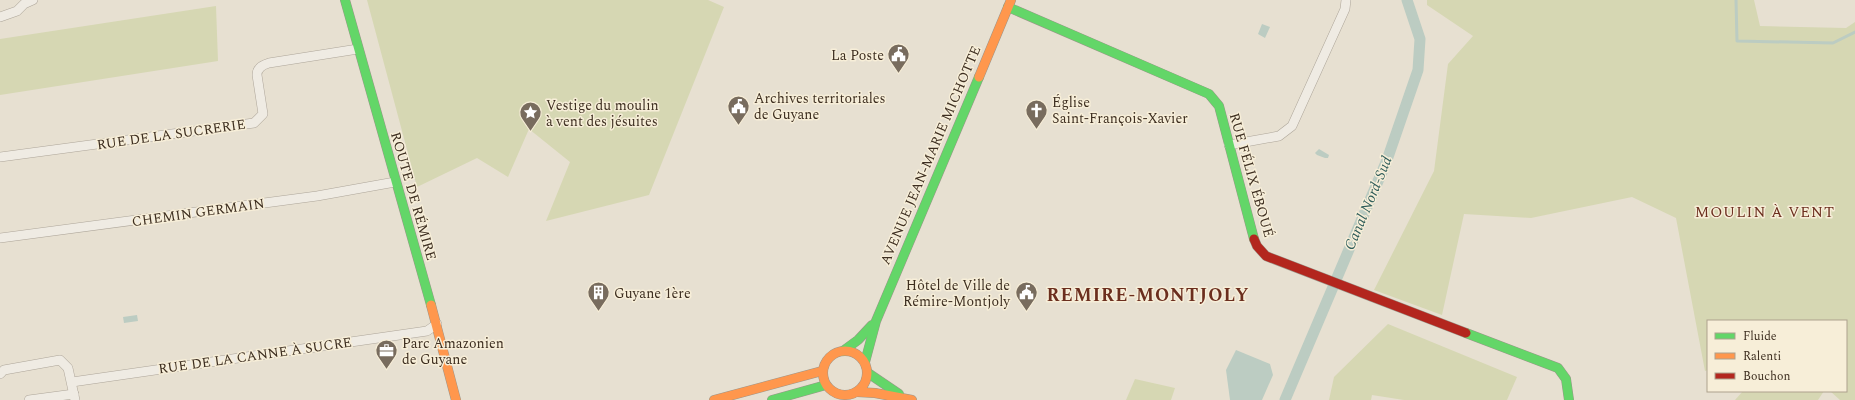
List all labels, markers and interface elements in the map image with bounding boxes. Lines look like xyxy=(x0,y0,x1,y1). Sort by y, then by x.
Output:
street label: AVENUE JEAN-MARIE MICHOTTE xyxy=(875,42,986,268)
public building icon: La Poste xyxy=(886,42,912,75)
place label: La Poste xyxy=(831,45,884,66)
place label: Archives territoriales de Guyane xyxy=(754,88,886,125)
place label: Église Saint-François-Xavier xyxy=(1052,92,1188,129)
public building icon: Archives territoriales de Guyane xyxy=(726,93,752,126)
place label: Vestige du moulin à vent des jésuites xyxy=(546,95,659,132)
church icon: Église Saint-François-Xavier xyxy=(1024,97,1050,130)
place icon: Vestige du moulin à vent des jésuites xyxy=(518,100,544,133)
street label: RUE FÉLIX ÉBOUÉ xyxy=(1224,110,1279,240)
street label: RUE DE LA SUCRERIE xyxy=(95,114,247,155)
street label: ROUTE DE RÉMIRE xyxy=(385,129,442,263)
water label: Canal Nord-Sud xyxy=(1338,152,1399,254)
street label: CHEMIN GERMAIN xyxy=(130,193,266,232)
district label: MOULIN À VENT xyxy=(1695,201,1835,224)
place label: Hôtel de Ville de Rémire-Montjoly xyxy=(903,275,1011,312)
building icon: Guyane 1ère xyxy=(585,280,611,313)
public building icon: Hôtel de Ville de Rémire-Montjoly xyxy=(1013,280,1039,313)
district label: REMIRE-MONTJOLY xyxy=(1046,282,1250,309)
place label: Guyane 1ère xyxy=(614,283,691,304)
legend xyxy=(1707,320,1847,392)
text: Fluide xyxy=(1743,327,1777,346)
street label: RUE DE LA CANNE À SUCRE xyxy=(157,332,353,379)
place label: Parc Amazonien de Guyane xyxy=(402,333,504,370)
office icon: Parc Amazonien de Guyane xyxy=(373,338,399,371)
text: Ralenti xyxy=(1743,347,1781,366)
text: Bouchon xyxy=(1743,367,1790,386)

